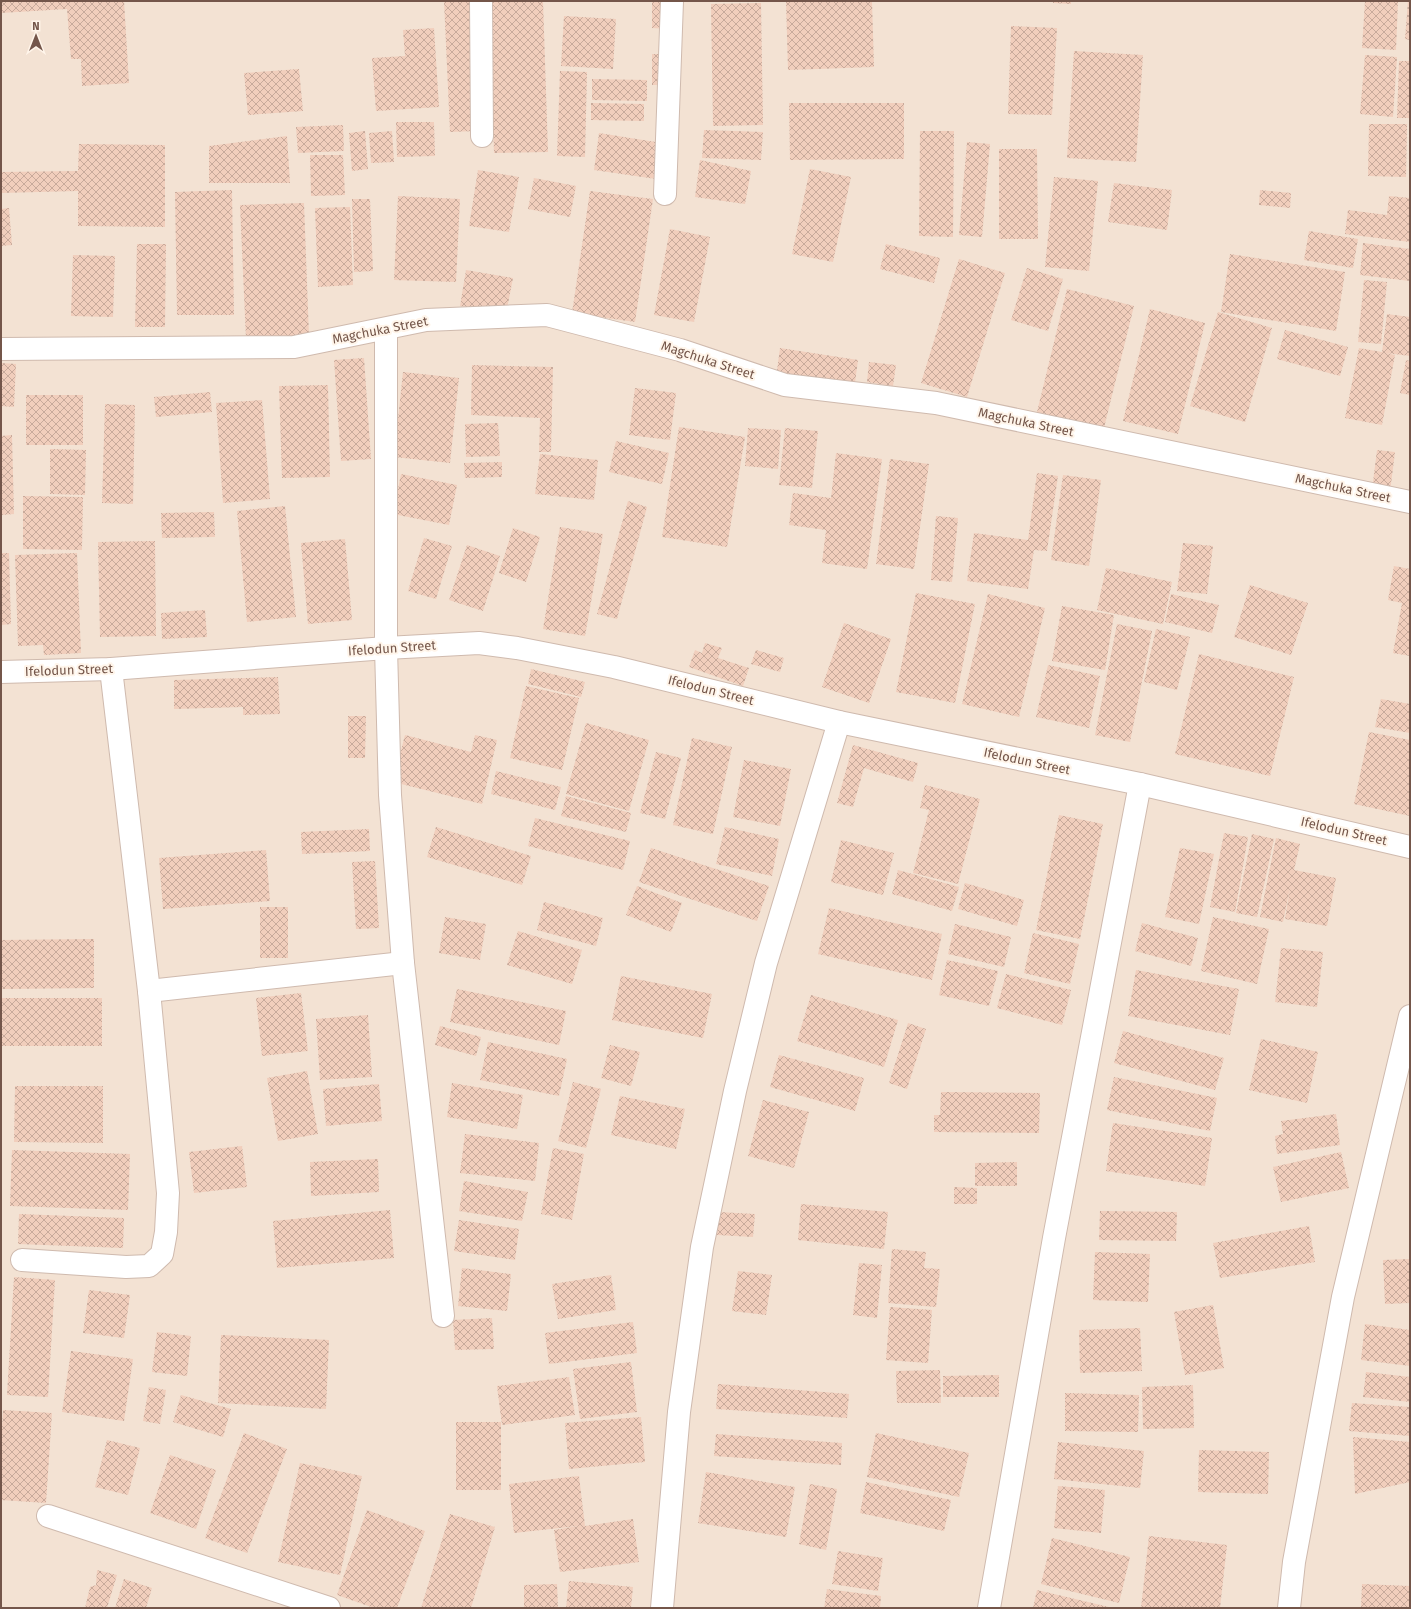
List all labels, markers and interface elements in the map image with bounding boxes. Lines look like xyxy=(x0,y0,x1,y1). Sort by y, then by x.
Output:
north arrow xyxy=(16,16,56,56)
text: N xyxy=(32,20,40,33)
street label: Magchuka Street xyxy=(331,313,429,347)
street label: Magchuka Street xyxy=(659,338,757,382)
street label: Magchuka Street xyxy=(977,405,1075,440)
street label: Magchuka Street xyxy=(1294,471,1392,506)
street label: Ifelodun Street xyxy=(348,637,437,659)
street label: Ifelodun Street xyxy=(25,661,114,679)
street label: Ifelodun Street xyxy=(666,672,756,708)
street label: Ifelodun Street xyxy=(982,744,1072,778)
street label: Ifelodun Street xyxy=(1299,814,1389,848)

